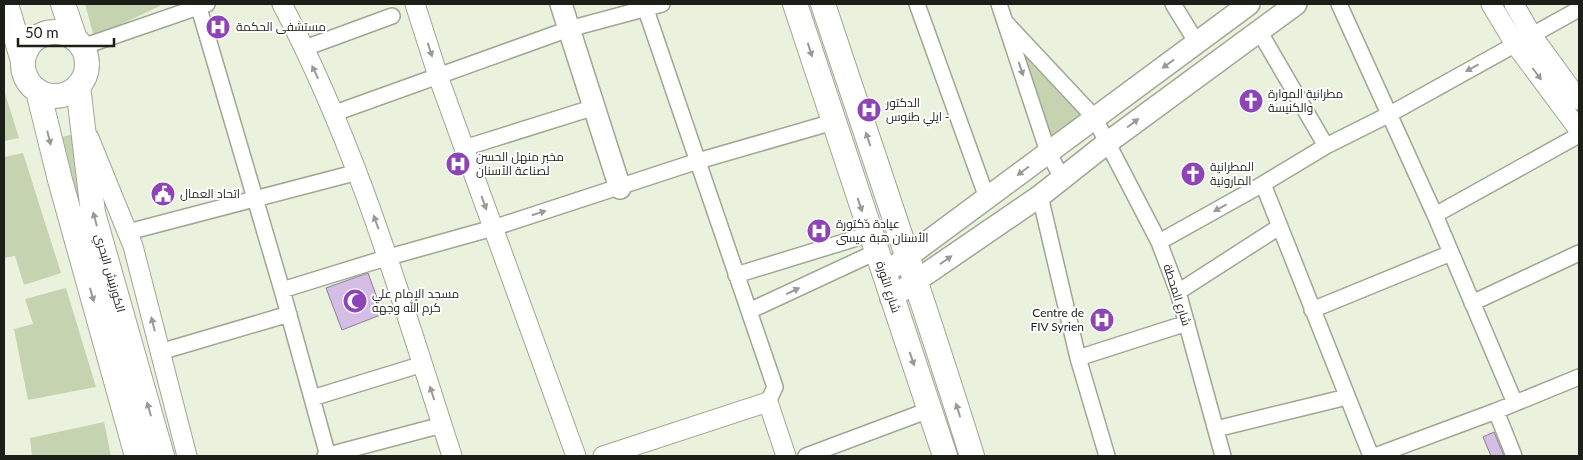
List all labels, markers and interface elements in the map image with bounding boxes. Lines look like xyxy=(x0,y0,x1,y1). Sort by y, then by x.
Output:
hospital icon: مستشفى الحكمة xyxy=(205,14,231,40)
scale bar xyxy=(18,15,114,47)
place label: مستشفى الحكمة xyxy=(236,19,326,34)
text: 50 m xyxy=(25,23,59,41)
one-way arrow xyxy=(426,43,434,58)
one-way arrow xyxy=(807,43,814,58)
one-way arrow xyxy=(1161,59,1174,69)
one-way arrow xyxy=(1018,62,1025,77)
one-way arrow xyxy=(311,64,320,79)
one-way arrow xyxy=(1465,64,1479,73)
one-way arrow xyxy=(1532,67,1542,81)
place label: مطرانية الموارة والكنيسة xyxy=(1268,86,1343,115)
church icon: مطرانية الموارة والكنيسة xyxy=(1238,88,1264,114)
place label: الدكتور ايلي طنوس - xyxy=(885,95,950,127)
hospital icon: الدكتور ايلي طنوس - xyxy=(856,97,882,123)
one-way arrow xyxy=(1126,118,1140,128)
one-way arrow xyxy=(45,130,53,145)
one-way arrow xyxy=(863,132,871,147)
place label: مخبر منهل الحسن لصناعة الأسنان xyxy=(476,149,564,178)
hospital icon: مخبر منهل الحسن لصناعة الأسنان xyxy=(445,151,471,177)
place label: المطرانية المارونية xyxy=(1210,159,1254,188)
church icon: المطرانية المارونية xyxy=(1180,161,1206,187)
one-way arrow xyxy=(1016,166,1030,176)
public building icon: اتحاد العمال xyxy=(150,181,176,207)
place label: اتحاد العمال xyxy=(180,186,240,201)
one-way arrow xyxy=(480,196,488,211)
one-way arrow xyxy=(857,197,865,212)
one-way arrow xyxy=(1213,204,1227,212)
one-way arrow xyxy=(532,209,547,217)
one-way arrow xyxy=(91,212,99,227)
one-way arrow xyxy=(372,214,380,229)
place label: عيادة دّكتورة الأسنان هبة عيسى xyxy=(836,216,929,245)
hospital icon: عيادة دّكتورة الأسنان هبة عيسى xyxy=(806,218,832,244)
street label: الكورنيش البحري xyxy=(89,232,129,315)
one-way arrow xyxy=(939,256,953,265)
street label: شارع الثورة xyxy=(872,259,904,315)
street label: شارع المحطة xyxy=(1159,262,1195,328)
place label: مسجد الإمام علي كرم الله وجهه xyxy=(372,286,459,316)
one-way arrow xyxy=(786,286,800,294)
one-way arrow xyxy=(88,287,96,302)
mosque icon: مسجد الإمام علي كرم الله وجهه xyxy=(342,288,368,314)
place label: Centre de FIV Syrien xyxy=(1030,305,1084,334)
hospital icon: Centre de FIV Syrien xyxy=(1089,307,1115,333)
one-way arrow xyxy=(149,317,157,332)
one-way arrow xyxy=(908,352,916,367)
one-way arrow xyxy=(428,386,435,401)
one-way arrow xyxy=(144,402,152,417)
one-way arrow xyxy=(953,402,961,417)

